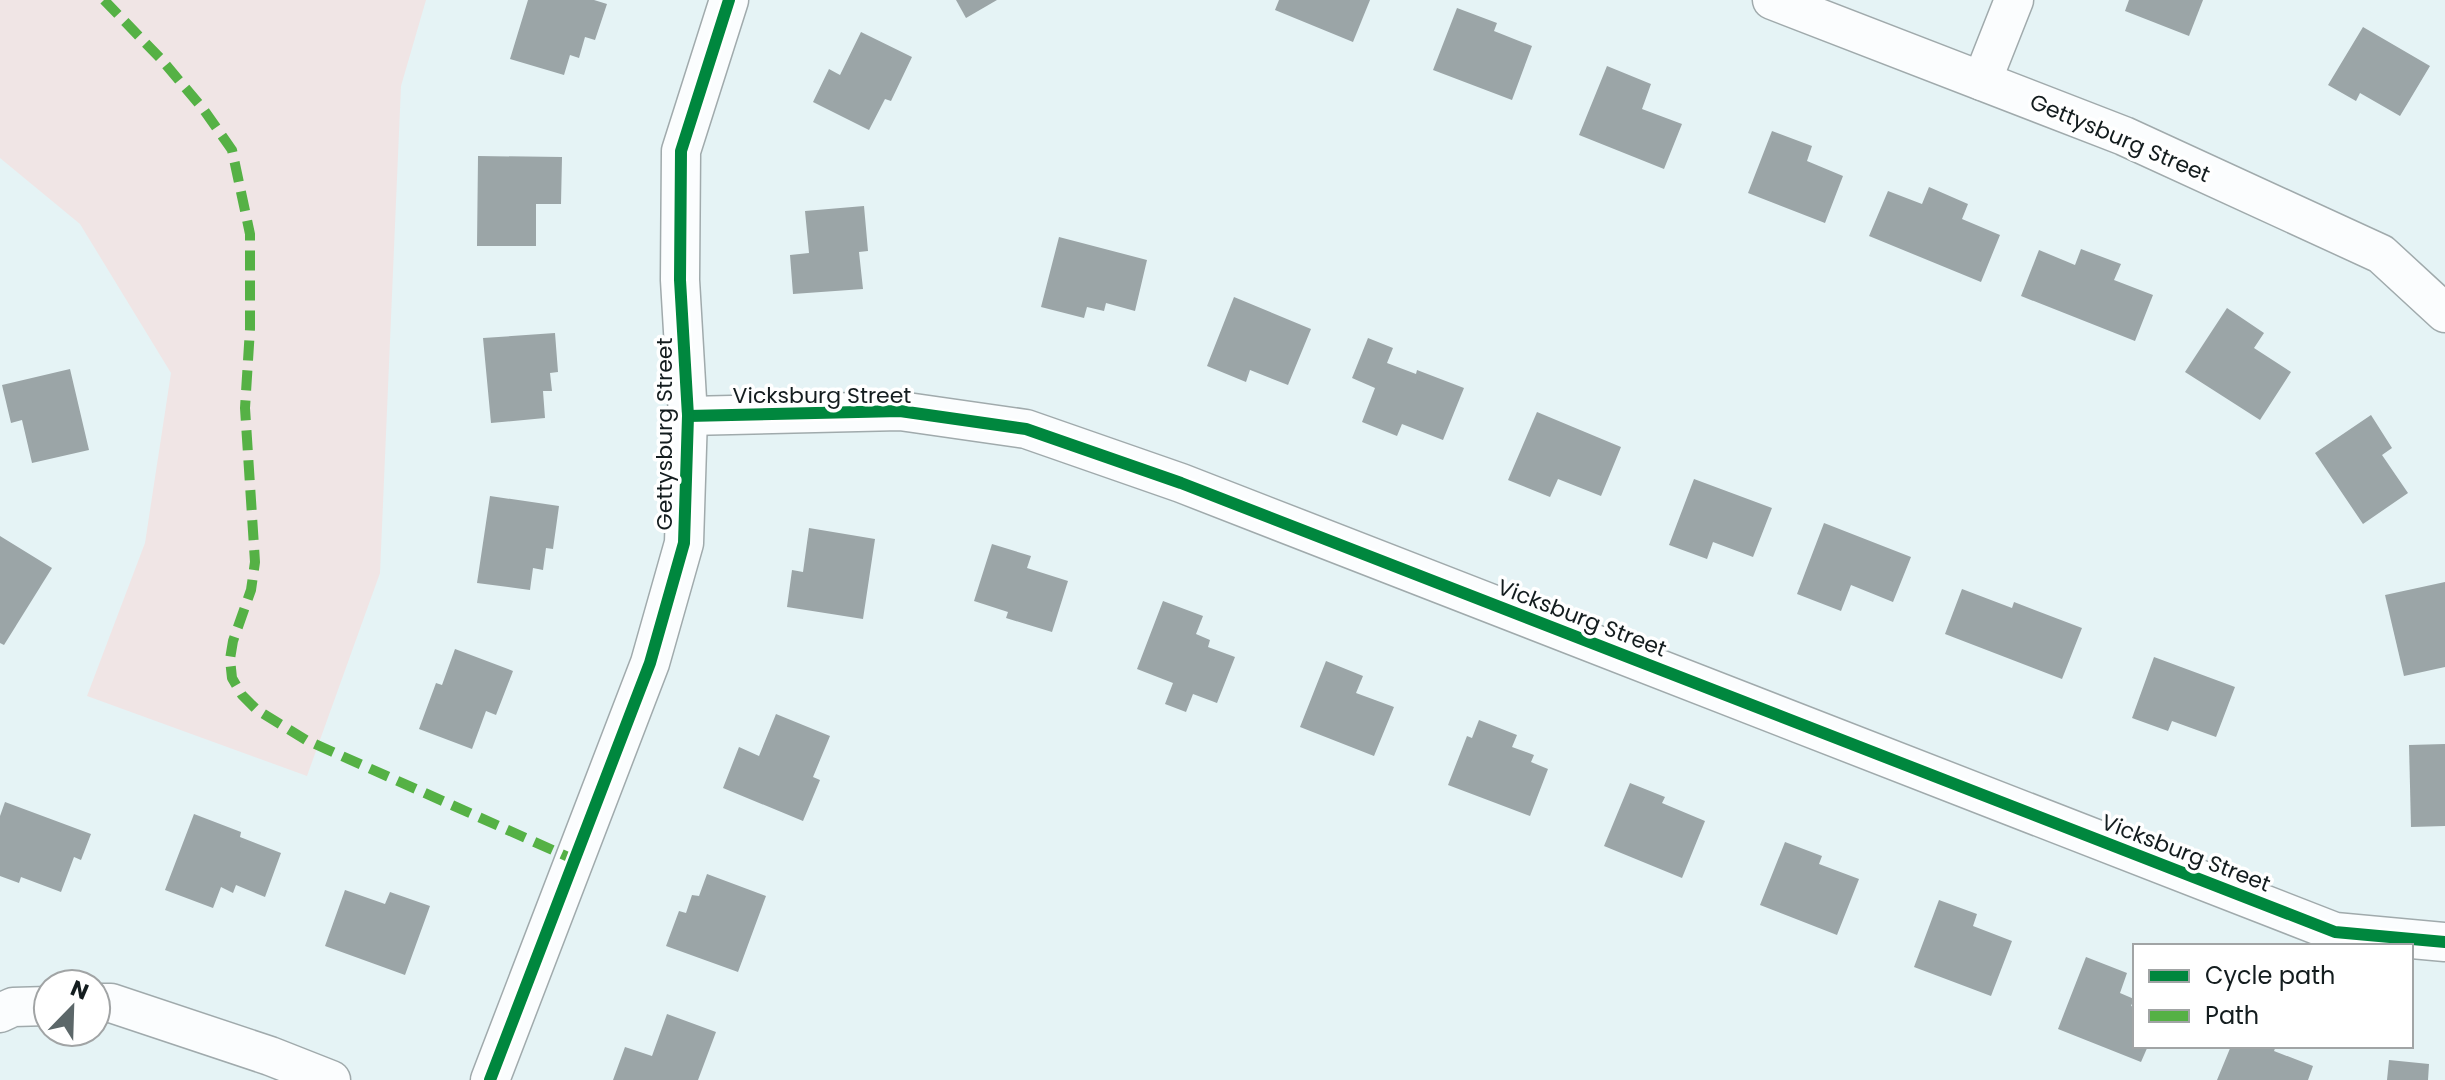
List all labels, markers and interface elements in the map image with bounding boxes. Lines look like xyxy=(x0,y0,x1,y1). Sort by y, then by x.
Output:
street label: Gettysburg Street xyxy=(2025,86,2215,190)
street label: Gettysburg Street xyxy=(649,338,680,530)
street label: Vicksburg Street xyxy=(733,380,911,411)
street label: Vicksburg Street xyxy=(1493,571,1671,665)
street label: Vicksburg Street xyxy=(2097,806,2275,900)
legend xyxy=(2133,944,2413,1048)
text: Cycle path xyxy=(2205,959,2335,992)
north arrow xyxy=(32,968,112,1048)
text: N xyxy=(66,973,93,1008)
text: Path xyxy=(2205,999,2259,1032)

